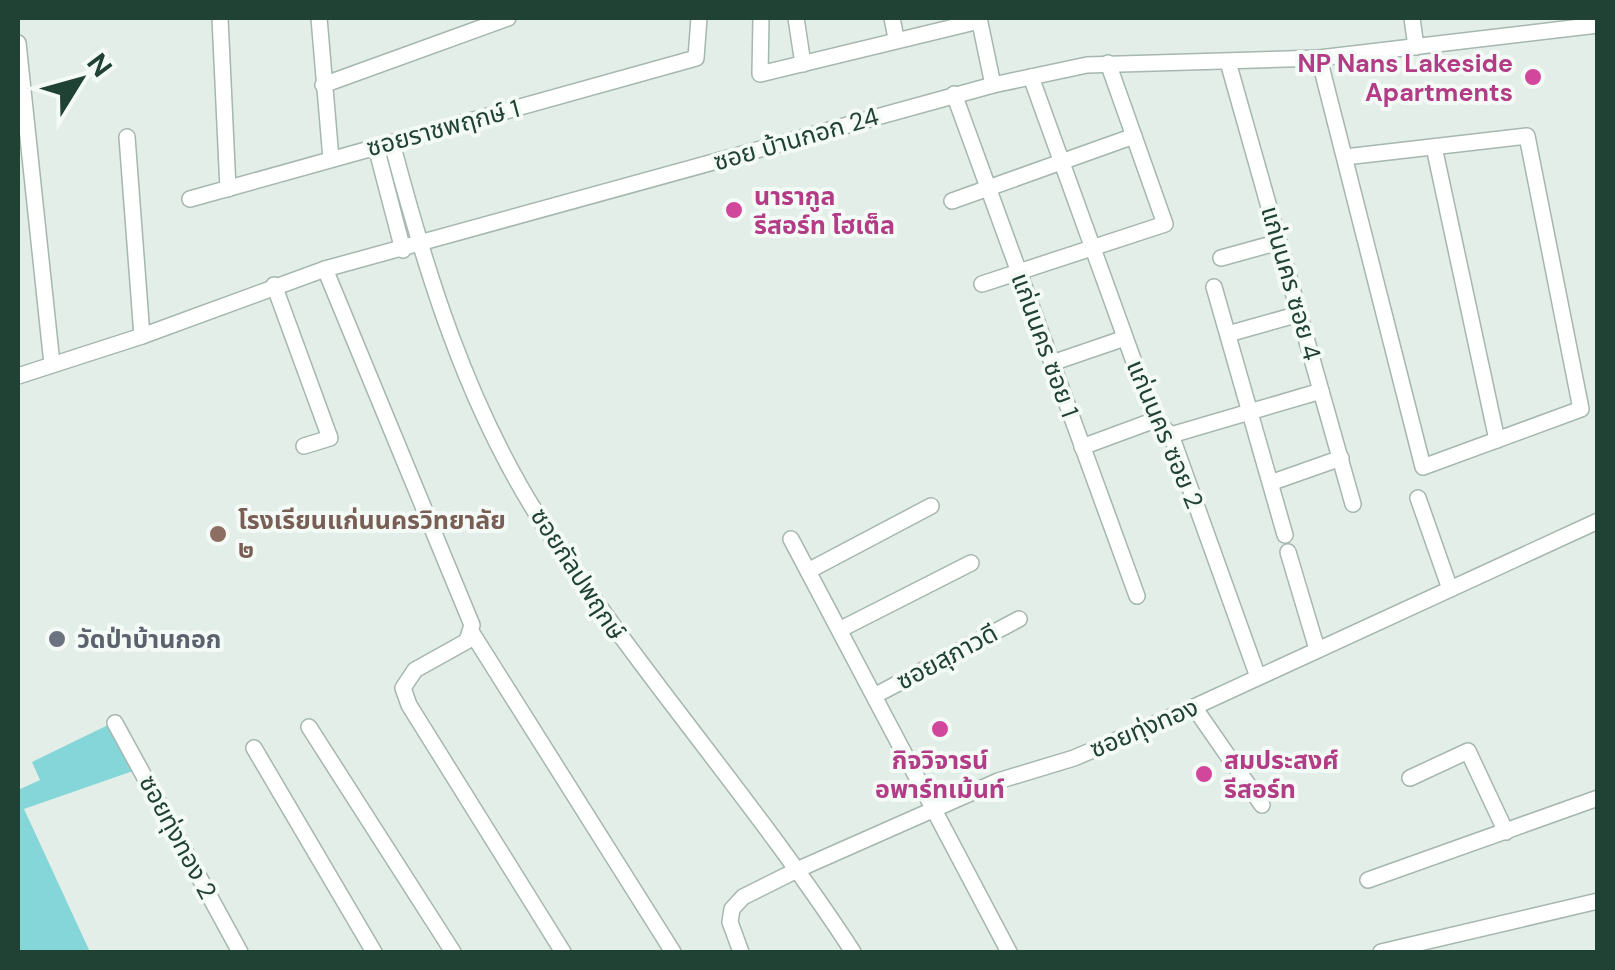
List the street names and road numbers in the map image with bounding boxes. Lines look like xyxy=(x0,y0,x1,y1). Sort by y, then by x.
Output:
street label: ซอยราชพฤกษ์ 1 xyxy=(363,92,523,164)
street label: ซอย บ้านกอก 24 xyxy=(710,100,882,178)
street label: แก่นนคร ซอย 4 xyxy=(1253,202,1329,364)
street label: แก่นนคร ซอย 1 xyxy=(1004,268,1086,422)
street label: แก่นนคร ซอย 2 xyxy=(1119,355,1211,513)
street label: ซอยกัลปพฤกษ์ xyxy=(523,502,633,646)
street label: ซอยสุภาวดี xyxy=(891,617,1003,697)
street label: ซอยทุ่งทอง xyxy=(1085,690,1203,766)
street label: ซอยทุ่งทอง 2 xyxy=(132,769,224,905)

